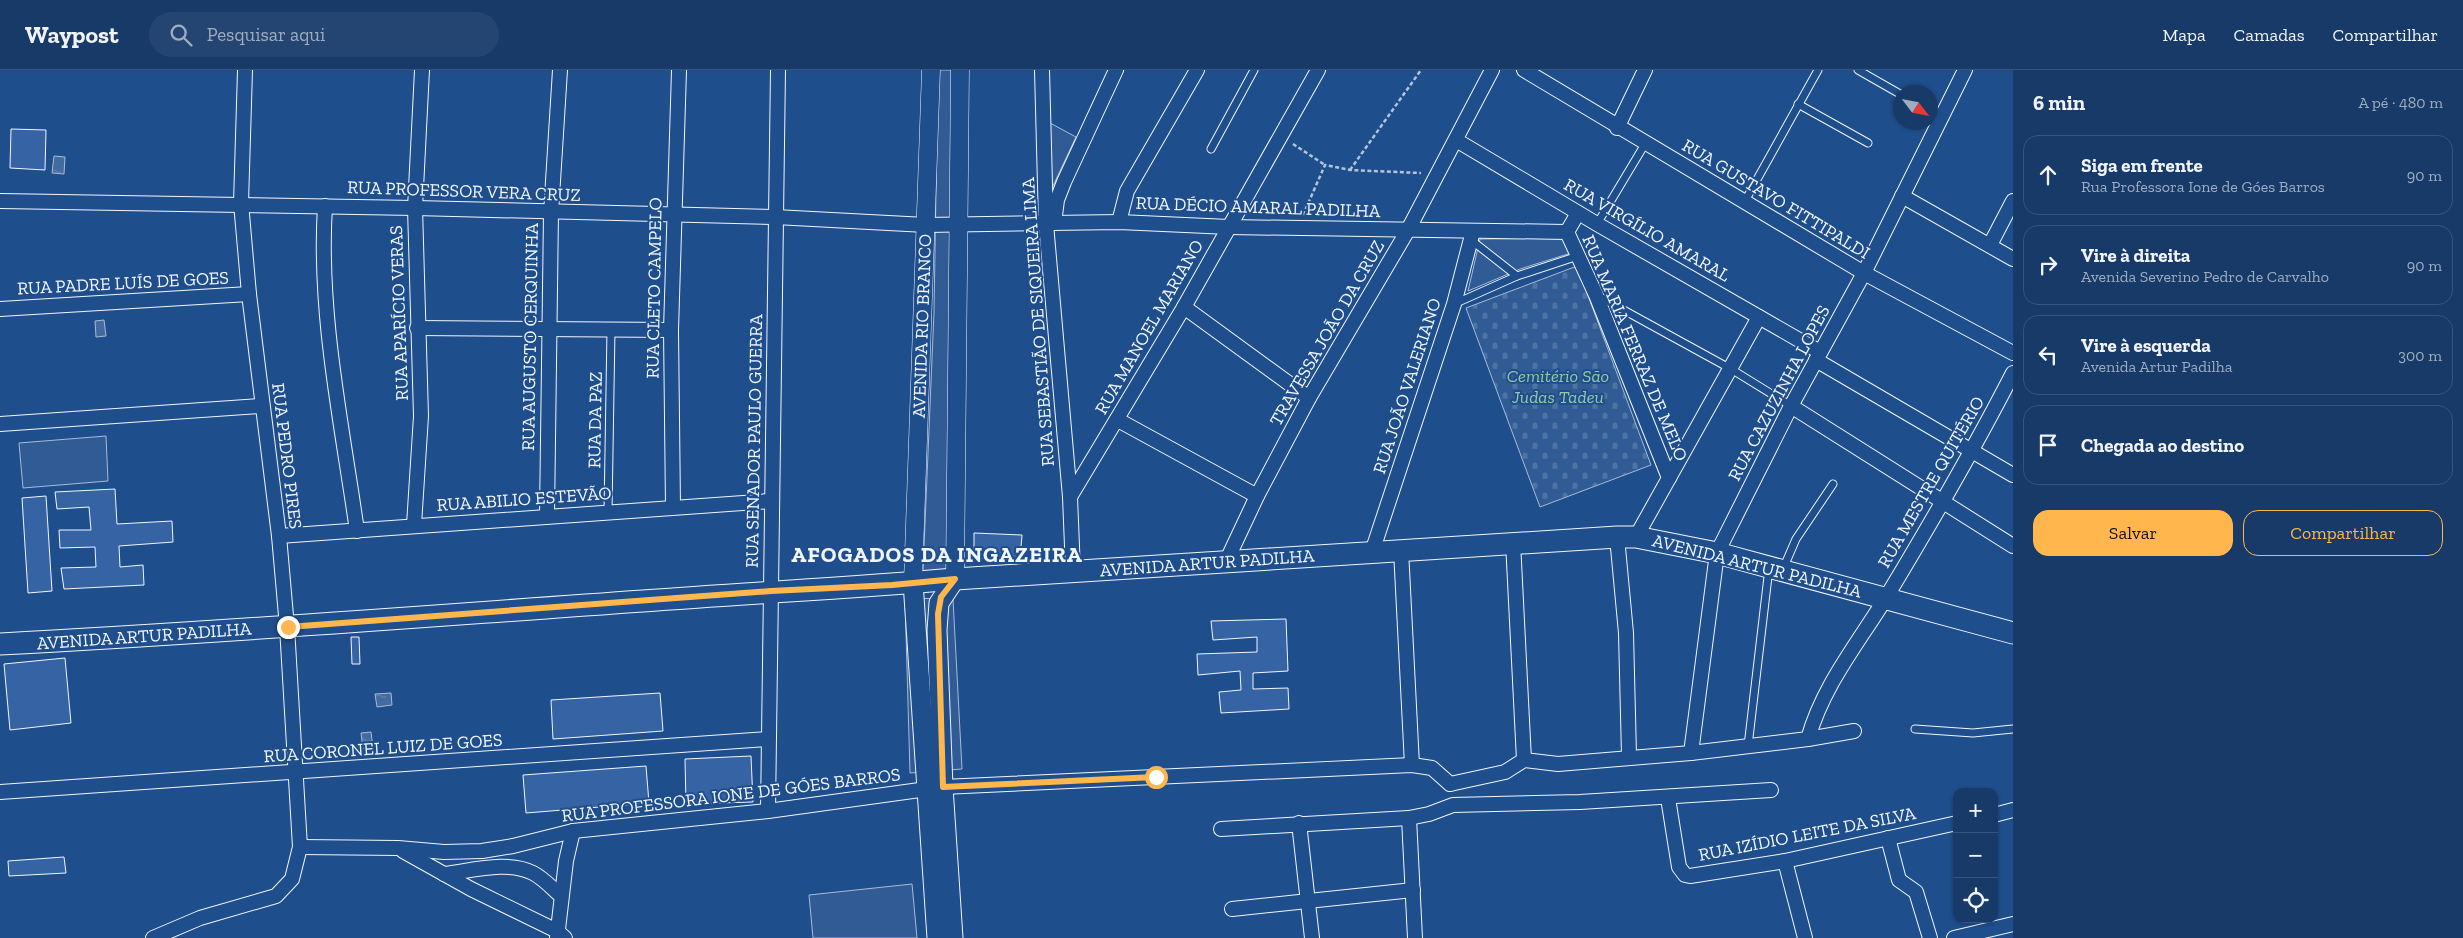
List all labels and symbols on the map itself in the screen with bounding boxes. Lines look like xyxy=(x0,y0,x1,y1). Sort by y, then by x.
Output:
north arrow xyxy=(1893,85,1938,130)
street label: RUA GUSTAVO FITTIPALDI xyxy=(1678,134,1874,264)
street label: RUA VIRGÍLIO AMARAL xyxy=(1560,173,1734,287)
street label: RUA PROFESSOR VERA CRUZ xyxy=(347,176,581,206)
street label: RUA SEBASTIÃO DE SIQUEIRA LIMA xyxy=(1017,176,1059,467)
street label: RUA DÉCIO AMARAL PADILHA xyxy=(1135,192,1381,222)
street label: RUA CLETO CAMPELO xyxy=(641,197,667,379)
street label: RUA AUGUSTO CERQUINHA xyxy=(517,222,543,451)
street label: RUA APARÍCIO VERAS xyxy=(385,225,413,401)
street label: RUA MARIA FERRAZ DE MELO xyxy=(1577,232,1693,464)
street label: AVENIDA RIO BRANCO xyxy=(908,233,936,419)
street label: RUA MANOEL MARIANO xyxy=(1090,236,1208,418)
street label: TRAVESSA JOÃO DA CRUZ xyxy=(1265,236,1389,430)
street label: RUA PADRE LUÍS DE GOES xyxy=(17,266,229,300)
street label: RUA JOÃO VALERIANO xyxy=(1368,295,1446,477)
street label: RUA CAZUZINHA LOPES xyxy=(1723,301,1835,485)
street label: RUA SENADOR PAULO GUERRA xyxy=(741,314,767,568)
park label: Cemitério São Judas Tadeu xyxy=(1507,365,1609,408)
street label: RUA DA PAZ xyxy=(583,371,607,469)
street label: RUA PEDRO PIRES xyxy=(267,382,307,530)
street label: RUA MESTRE QUITÉRIO xyxy=(1873,392,1989,572)
street label: RUA ABILIO ESTEVÃO xyxy=(436,482,612,516)
street label: AVENIDA ARTUR PADILHA xyxy=(1650,529,1864,603)
district label: AFOGADOS DA INGAZEIRA xyxy=(791,541,1083,568)
street label: AVENIDA ARTUR PADILHA xyxy=(1099,545,1315,581)
route end xyxy=(277,616,300,639)
street label: AVENIDA ARTUR PADILHA xyxy=(36,618,252,654)
street label: RUA CORONEL LUIZ DE GOES xyxy=(263,729,503,767)
street label: RUA PROFESSORA IONE DE GÓES BARROS xyxy=(560,763,902,827)
route start xyxy=(1145,766,1168,789)
street label: RUA IZÍDIO LEITE DA SILVA xyxy=(1697,802,1918,866)

